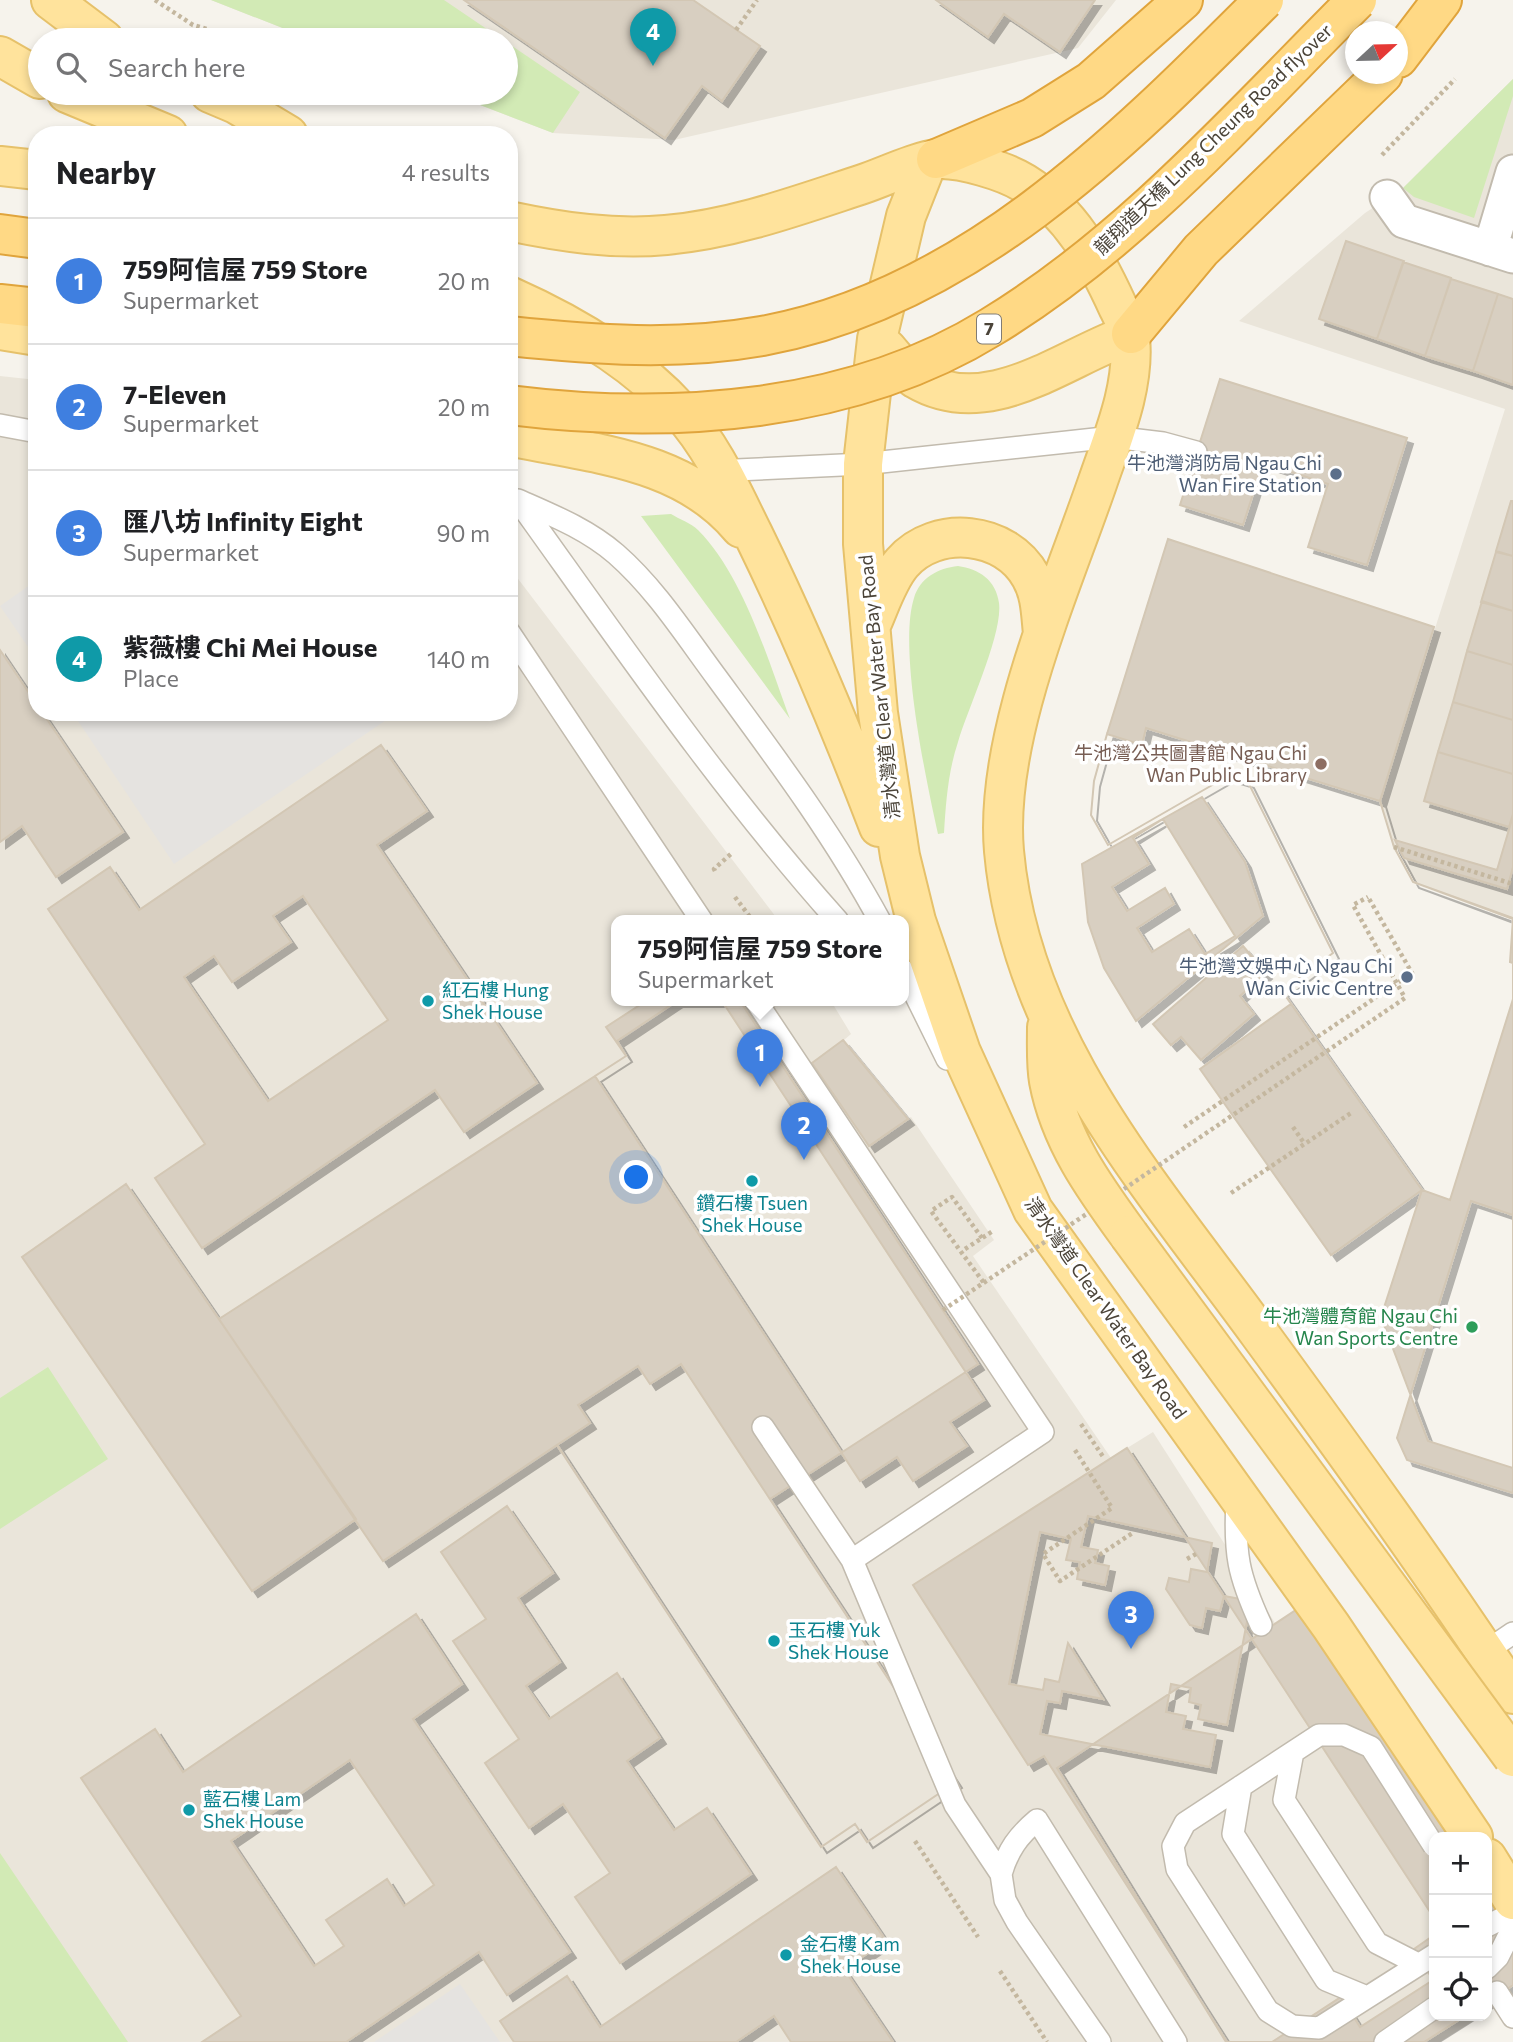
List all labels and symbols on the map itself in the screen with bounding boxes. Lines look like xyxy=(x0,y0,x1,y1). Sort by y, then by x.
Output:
pin: 4 xyxy=(630,8,676,66)
street label: 龍翔道天橋 Lung Cheung Road flyover xyxy=(1089,18,1337,259)
north arrow xyxy=(1345,21,1408,84)
road number: 7 xyxy=(977,314,1001,344)
place label: 牛池灣消防局 Ngau Chi Wan Fire Station xyxy=(1127,451,1322,496)
marker: 牛池灣消防局 Ngau Chi Wan Fire Station xyxy=(1328,466,1344,482)
street label: 清水灣道 Clear Water Bay Road xyxy=(853,554,904,820)
place label: 牛池灣公共圖書館 Ngau Chi Wan Public Library xyxy=(1074,741,1307,786)
marker: 牛池灣公共圖書館 Ngau Chi Wan Public Library xyxy=(1313,756,1329,772)
place label: 牛池灣文娛中心 Ngau Chi Wan Civic Centre xyxy=(1179,954,1393,999)
marker: 牛池灣文娛中心 Ngau Chi Wan Civic Centre xyxy=(1399,969,1415,985)
place label: 紅石樓 Hung Shek House xyxy=(442,978,549,1023)
marker: 紅石樓 Hung Shek House xyxy=(420,993,436,1009)
pin: 1 xyxy=(737,1029,783,1087)
pin: 2 xyxy=(781,1102,827,1160)
your location xyxy=(619,1160,653,1194)
marker: 鑽石樓 Tsuen Shek House xyxy=(744,1173,760,1189)
place label: 鑽石樓 Tsuen Shek House xyxy=(696,1191,808,1236)
street label: 清水灣道 Clear Water Bay Road xyxy=(1021,1192,1192,1423)
place label: 牛池灣體育館 Ngau Chi Wan Sports Centre xyxy=(1263,1304,1458,1349)
marker: 牛池灣體育館 Ngau Chi Wan Sports Centre xyxy=(1464,1319,1480,1335)
pin: 3 xyxy=(1108,1591,1154,1649)
place label: 玉石樓 Yuk Shek House xyxy=(788,1618,889,1663)
marker: 玉石樓 Yuk Shek House xyxy=(766,1633,782,1649)
place label: 藍石樓 Lam Shek House xyxy=(203,1787,304,1832)
marker: 藍石樓 Lam Shek House xyxy=(181,1802,197,1818)
place label: 金石樓 Kam Shek House xyxy=(800,1932,901,1977)
marker: 金石樓 Kam Shek House xyxy=(778,1947,794,1963)

